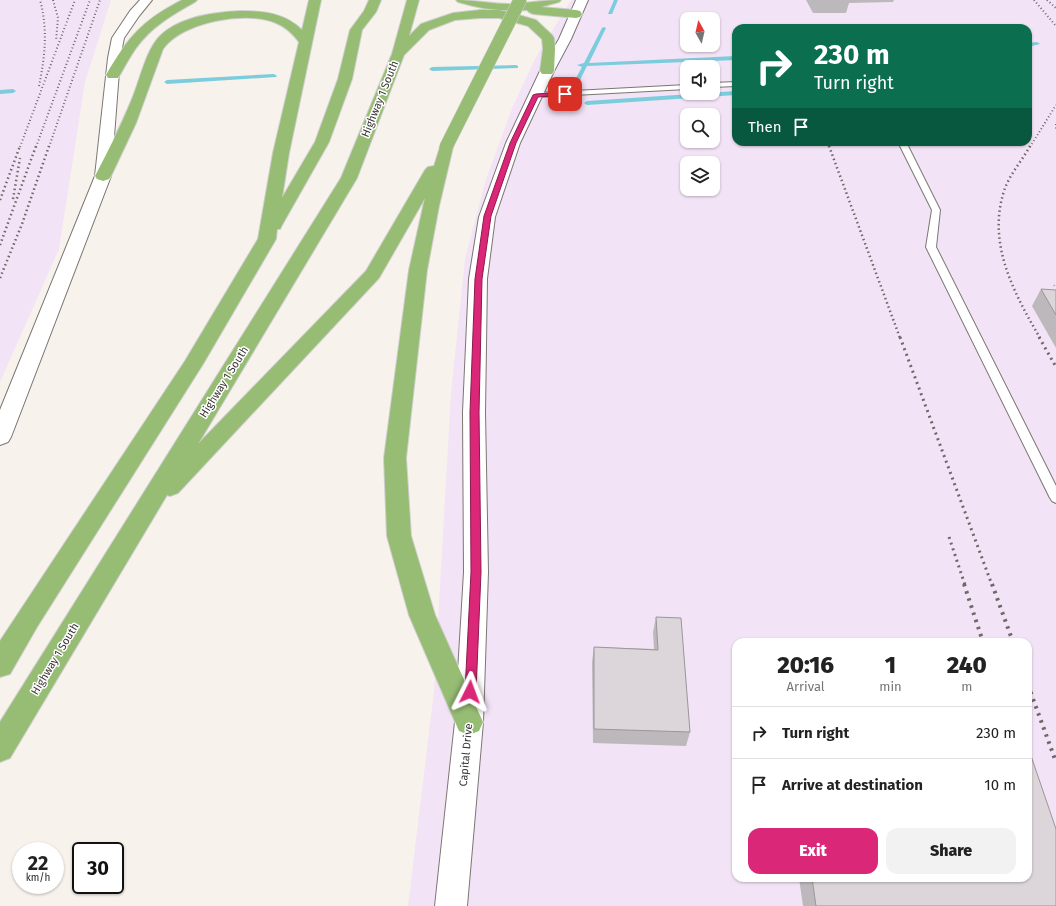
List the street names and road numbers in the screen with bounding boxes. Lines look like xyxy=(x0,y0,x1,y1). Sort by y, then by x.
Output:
street label: Highway 1 South xyxy=(359,59,401,139)
street label: Highway 1 South xyxy=(197,344,251,420)
street label: Highway 1 South xyxy=(28,621,82,697)
street label: Capital Drive xyxy=(457,723,475,787)

